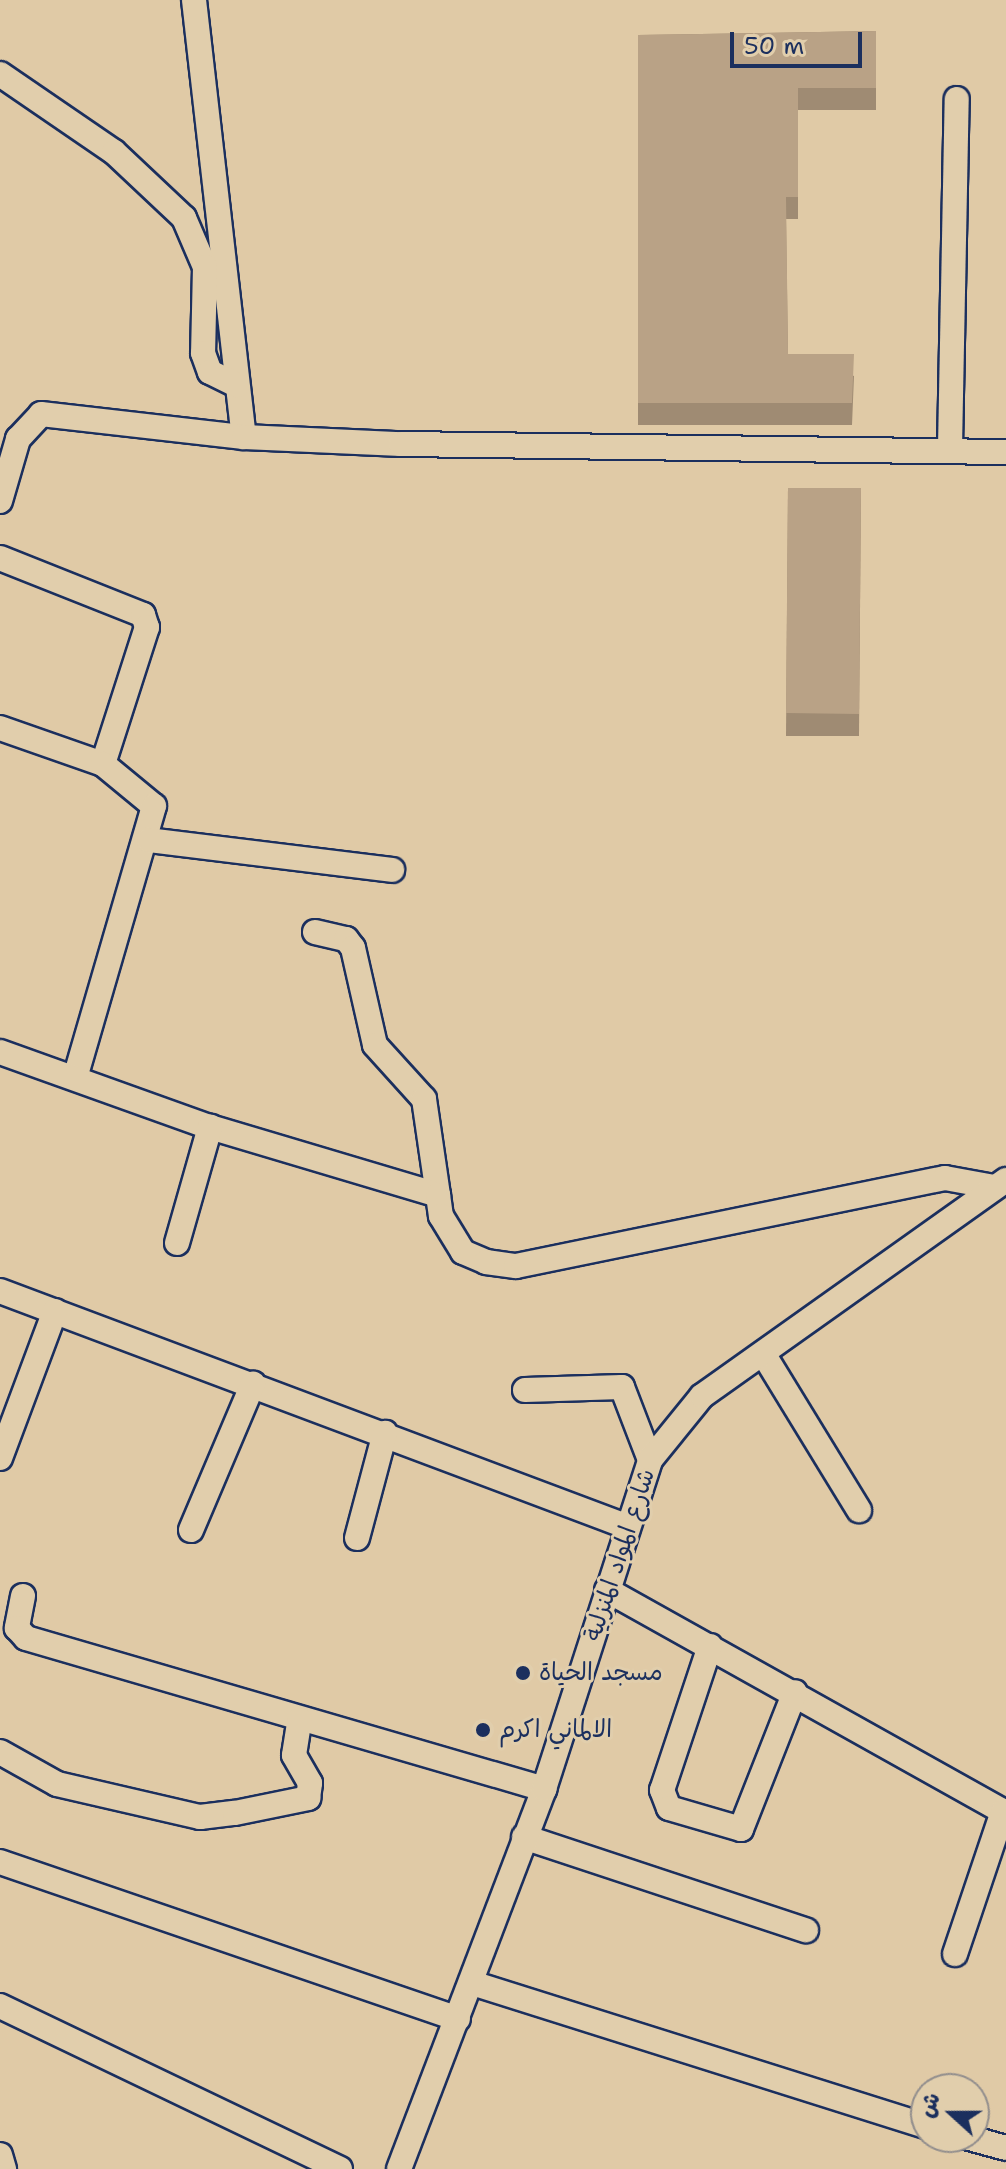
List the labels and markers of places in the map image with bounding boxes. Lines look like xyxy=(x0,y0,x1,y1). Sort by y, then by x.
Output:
place label: مسجد الحياة xyxy=(539,1659,663,1687)
marker: مسجد الحياة xyxy=(514,1664,532,1682)
place label: الالماني اكرم xyxy=(499,1716,612,1744)
marker: الالماني اكرم xyxy=(474,1721,492,1739)

